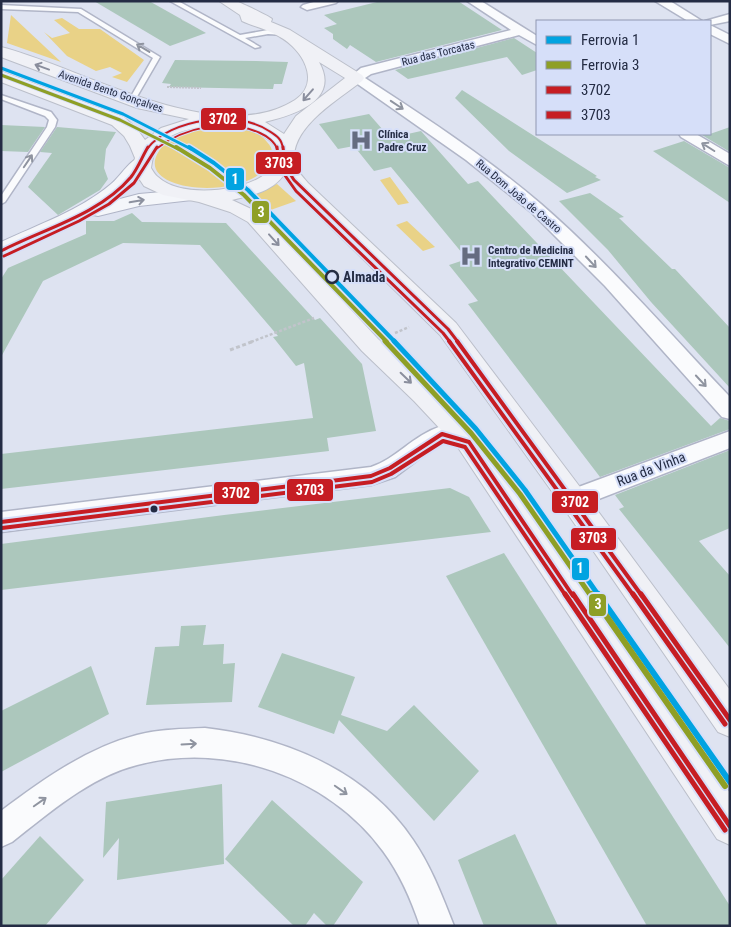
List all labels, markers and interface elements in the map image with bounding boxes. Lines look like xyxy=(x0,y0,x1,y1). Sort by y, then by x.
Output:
legend xyxy=(536,20,711,135)
text: Ferrovia 1 xyxy=(581,31,639,49)
street label: Rua das Torcatas xyxy=(400,38,476,69)
one-way arrow xyxy=(137,43,151,53)
text: Ferrovia 3 xyxy=(581,56,639,74)
one-way arrow xyxy=(35,62,50,71)
street label: Avenida Bento Gonçalves xyxy=(57,67,165,115)
text: 3702 xyxy=(581,81,611,99)
one-way arrow xyxy=(302,89,314,102)
one-way arrow xyxy=(389,100,403,110)
text: 3703 xyxy=(581,106,611,124)
line badge: 3702 xyxy=(200,107,247,131)
text: 3702 xyxy=(209,111,237,127)
hospital icon: Clínica Padre Cruz xyxy=(348,127,374,153)
place label: Clínica Padre Cruz xyxy=(378,128,426,154)
one-way arrow xyxy=(701,142,715,152)
line badge: 3703 xyxy=(255,151,302,175)
one-way arrow xyxy=(23,155,33,169)
text: 3703 xyxy=(265,155,293,171)
street label: Rua Dom João de Castro xyxy=(473,157,564,236)
line badge: 1 xyxy=(225,167,245,191)
text: 1 xyxy=(231,171,239,187)
one-way arrow xyxy=(128,195,144,205)
line badge: 3 xyxy=(251,200,270,224)
text: 3 xyxy=(257,204,265,220)
one-way arrow xyxy=(269,233,280,246)
hospital icon: Centro de Medicina Integrativo CEMINT xyxy=(458,243,484,269)
place label: Centro de Medicina Integrativo CEMINT xyxy=(488,244,574,270)
one-way arrow xyxy=(585,255,597,268)
place label: Almada xyxy=(343,269,386,285)
marker: Almada xyxy=(325,270,339,284)
one-way arrow xyxy=(399,372,412,384)
one-way arrow xyxy=(696,374,707,387)
street label: Rua da Vinha xyxy=(614,449,688,489)
line badge: 3703 xyxy=(286,478,334,502)
line badge: 3702 xyxy=(213,481,260,505)
text: 3703 xyxy=(296,482,324,498)
text: 3702 xyxy=(222,485,250,501)
line badge: 3702 xyxy=(551,490,599,514)
text: 3702 xyxy=(561,494,589,510)
unlabelled marker xyxy=(149,504,159,514)
line badge: 3703 xyxy=(570,527,617,551)
text: 3703 xyxy=(579,530,607,546)
line badge: 1 xyxy=(571,557,590,581)
text: 1 xyxy=(576,560,584,576)
line badge: 3 xyxy=(588,593,607,617)
text: 3 xyxy=(594,596,602,612)
one-way arrow xyxy=(180,739,196,748)
one-way arrow xyxy=(334,785,348,795)
one-way arrow xyxy=(33,797,47,807)

